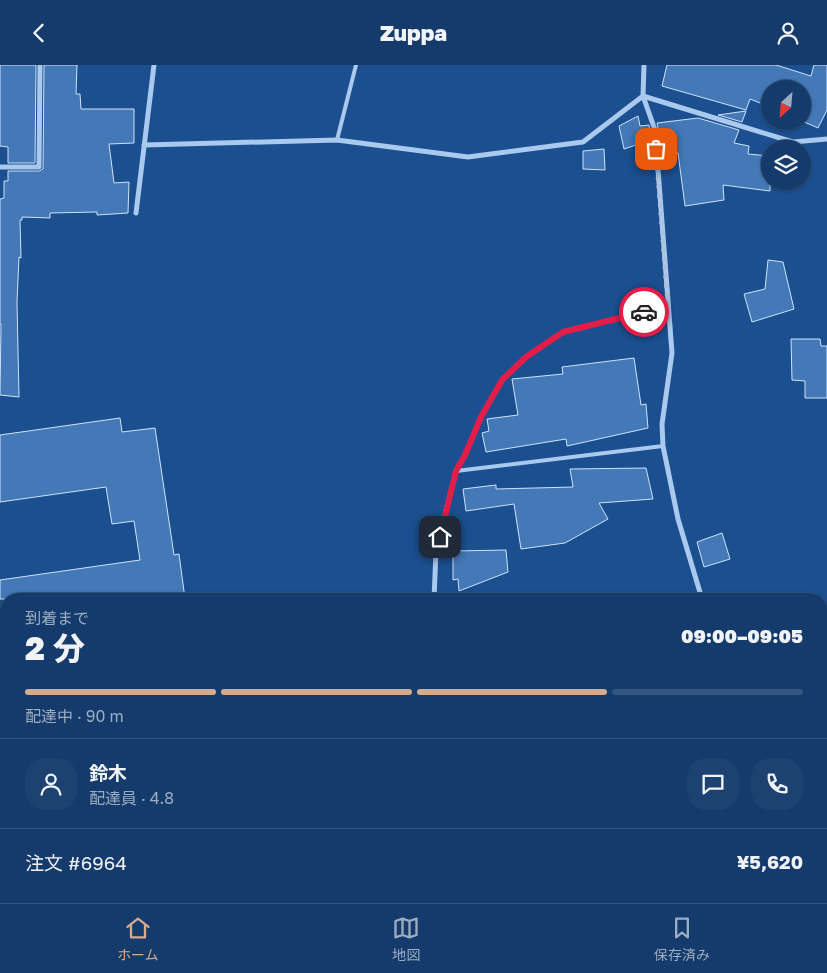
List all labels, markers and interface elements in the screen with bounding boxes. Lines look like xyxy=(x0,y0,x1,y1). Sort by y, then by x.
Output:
icon: back xyxy=(25,19,53,47)
text: Zuppa xyxy=(380,19,447,46)
icon: person xyxy=(774,19,802,47)
north arrow xyxy=(761,80,811,130)
map controls xyxy=(761,80,811,190)
pin xyxy=(635,128,677,170)
icon: bag xyxy=(642,135,670,163)
button: layers xyxy=(761,140,811,190)
courier xyxy=(619,287,669,337)
icon: car xyxy=(630,298,658,326)
pin xyxy=(419,516,461,558)
icon: home xyxy=(426,523,454,551)
text: 到着まで xyxy=(25,608,89,628)
text: 09:00–09:05 xyxy=(681,624,803,647)
text: 2 分 xyxy=(25,629,85,667)
text: 配達中 · 90 m xyxy=(25,706,124,726)
button: person xyxy=(25,758,77,810)
button: chat xyxy=(687,758,739,810)
button: phone xyxy=(751,758,803,810)
text: 鈴木 xyxy=(89,761,127,784)
text: 配達員 · 4.8 xyxy=(89,788,174,808)
text: ¥5,620 xyxy=(737,850,803,873)
text: 注文 #6964 xyxy=(25,851,127,874)
tab: ホーム xyxy=(117,914,158,964)
tab: 地図 xyxy=(392,914,420,964)
tab: 保存済み xyxy=(654,914,710,964)

